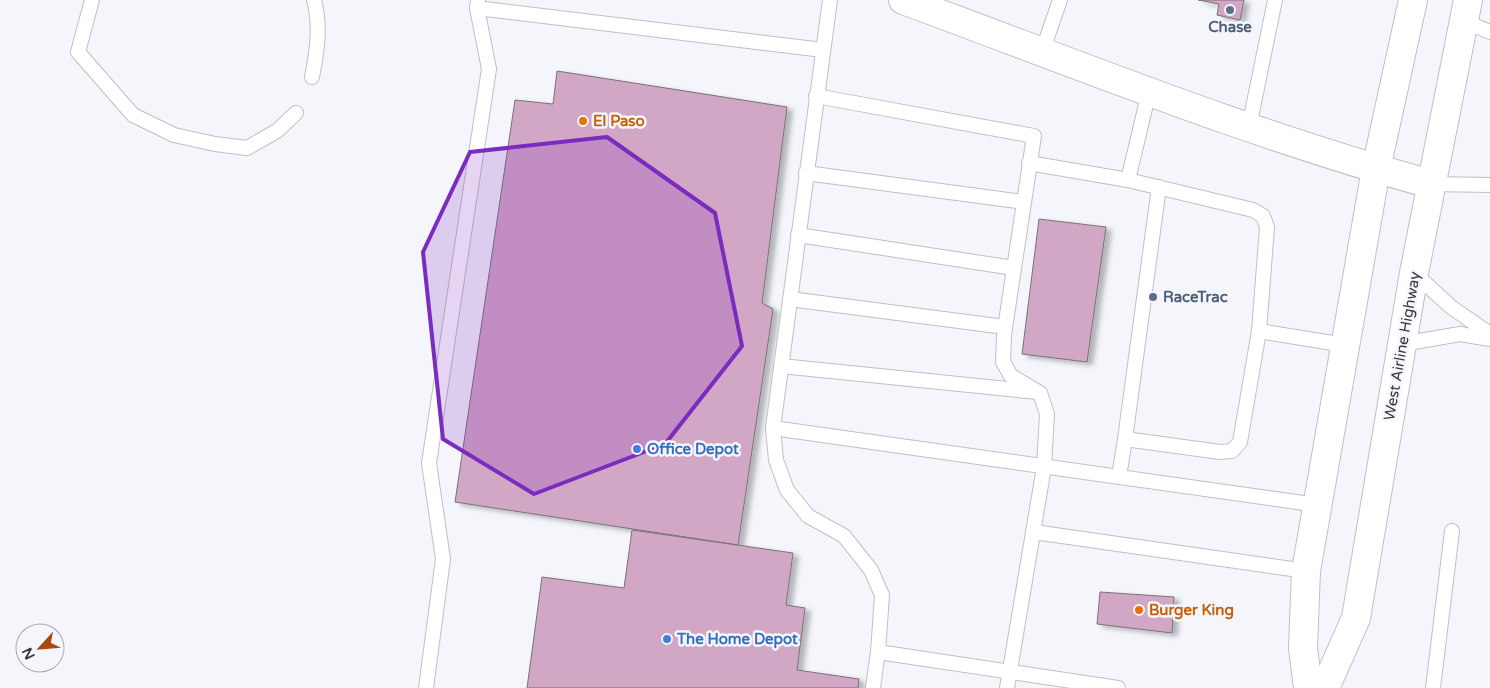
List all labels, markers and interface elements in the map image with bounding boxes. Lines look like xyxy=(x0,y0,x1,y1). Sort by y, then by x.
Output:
marker: Chase xyxy=(1224,4,1236,16)
place label: Chase xyxy=(1208,18,1252,36)
place label: El Paso xyxy=(593,112,645,130)
marker: El Paso xyxy=(577,115,589,127)
street label: West Airline Highway xyxy=(1380,270,1424,422)
place label: RaceTrac xyxy=(1163,288,1228,306)
marker: RaceTrac xyxy=(1147,291,1159,303)
place label: Office Depot xyxy=(647,440,739,459)
marker: Office Depot xyxy=(631,443,643,455)
place label: Burger King xyxy=(1149,601,1234,620)
marker: Burger King xyxy=(1133,604,1145,616)
north arrow xyxy=(15,623,65,673)
place label: The Home Depot xyxy=(676,630,798,649)
marker: The Home Depot xyxy=(661,633,673,645)
text: N xyxy=(19,645,39,662)

